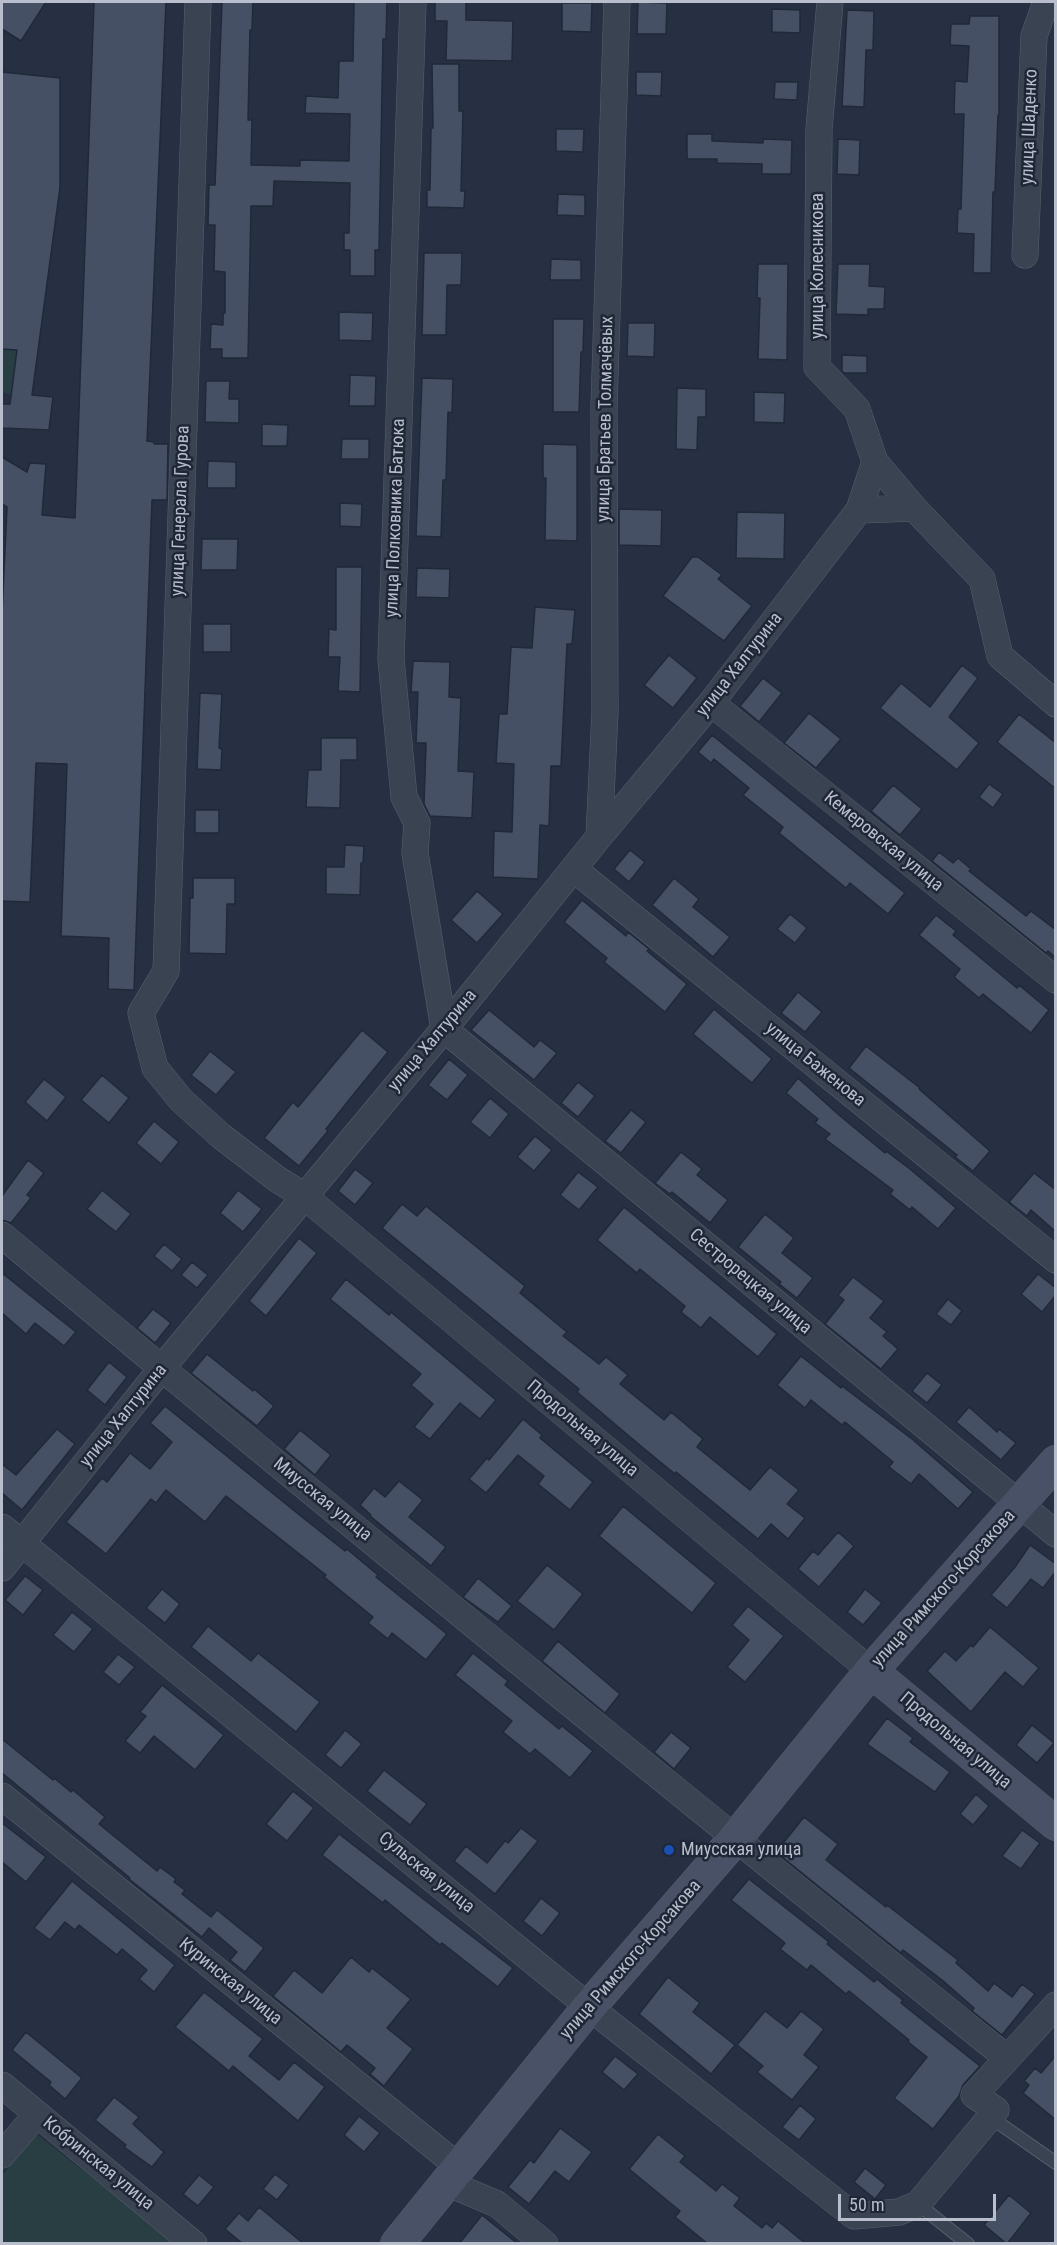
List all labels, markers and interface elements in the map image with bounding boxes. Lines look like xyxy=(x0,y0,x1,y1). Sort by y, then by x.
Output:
street label: улица Шаденко xyxy=(1017,69,1043,185)
street label: улица Колесникова xyxy=(807,193,829,339)
street label: улица Братьев Толмачёвых xyxy=(593,316,619,522)
street label: улица Полковника Батюка xyxy=(382,418,410,618)
street label: улица Генерала Гурова xyxy=(167,425,195,597)
street label: улица Халтурина xyxy=(693,609,787,721)
street label: Кемеровская улица xyxy=(819,787,947,897)
street label: улица Халтурина xyxy=(384,986,482,1096)
street label: улица Баженова xyxy=(761,1018,869,1112)
street label: Сестрорецкая улица xyxy=(684,1225,816,1339)
street label: улица Халтурина xyxy=(76,1360,172,1472)
street label: Продольная улица xyxy=(522,1376,642,1482)
street label: Миусская улица xyxy=(268,1454,376,1546)
street label: улица Римского-Корсакова xyxy=(868,1506,1020,1672)
street label: Продольная улица xyxy=(895,1688,1015,1794)
street label: Сульская улица xyxy=(374,1828,478,1918)
place label: Миусская улица xyxy=(681,1839,801,1861)
marker: Миусская улица xyxy=(662,1843,676,1857)
street label: улица Римского-Корсакова xyxy=(556,1876,706,2044)
street label: Куринская улица xyxy=(174,1934,286,2030)
street label: Кобринская улица xyxy=(38,2113,158,2215)
scale bar xyxy=(841,2182,998,2220)
text: 50 m xyxy=(849,2194,884,2215)

